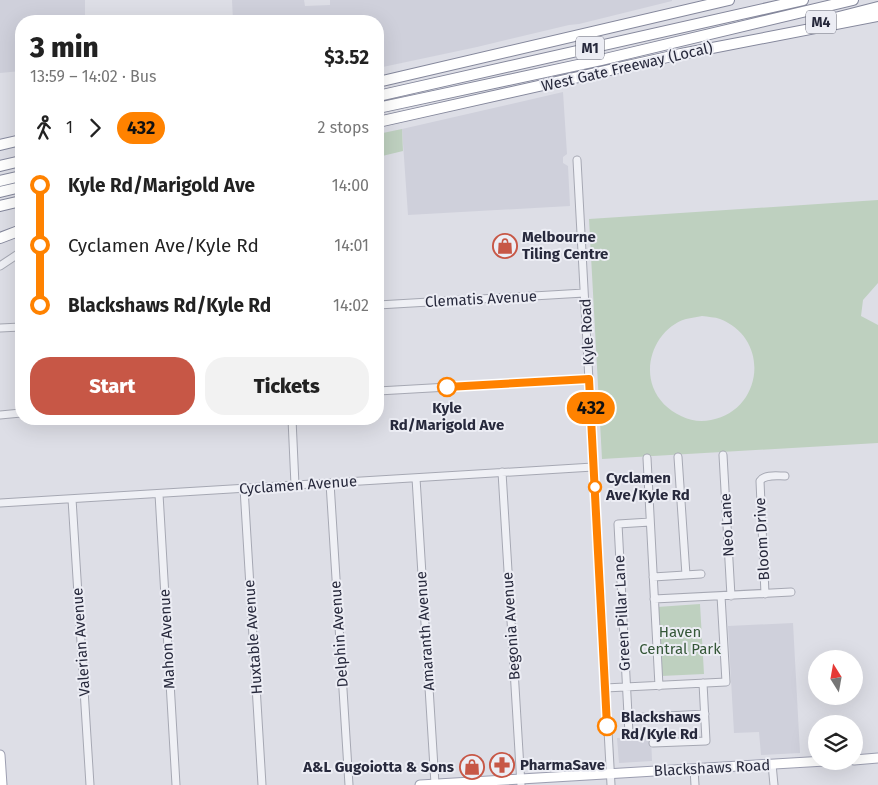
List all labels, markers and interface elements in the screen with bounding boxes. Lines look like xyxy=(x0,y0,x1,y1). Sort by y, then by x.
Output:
road number: M4 xyxy=(806,11,836,34)
text: 3 min xyxy=(30,31,99,64)
road number: M1 xyxy=(576,36,604,59)
street label: West Gate Freeway (Local) xyxy=(540,38,715,95)
text: $3.52 xyxy=(324,46,369,69)
text: 13:59 – 14:02 · Bus xyxy=(30,67,157,86)
icon: walk xyxy=(30,114,58,142)
icon: forward xyxy=(81,114,109,142)
text: 432 xyxy=(127,117,155,139)
text: 1 xyxy=(66,118,73,137)
text: 2 stops xyxy=(318,118,369,137)
text: Kyle Rd/Marigold Ave xyxy=(68,174,255,197)
text: 14:00 xyxy=(332,176,369,195)
place label: Melbourne Tiling Centre xyxy=(522,228,608,263)
shop icon: Melbourne Tiling Centre xyxy=(492,233,518,259)
text: Cyclamen Ave/Kyle Rd xyxy=(68,234,259,257)
text: 14:01 xyxy=(334,236,369,255)
street label: Clematis Avenue xyxy=(425,287,537,311)
text: Blackshaws Rd/Kyle Rd xyxy=(68,294,271,317)
text: 14:02 xyxy=(333,296,369,315)
street label: Kyle Road xyxy=(576,298,598,366)
button: Start xyxy=(30,357,195,415)
button: Tickets xyxy=(205,357,369,415)
marker: Kyle Rd/Marigold Ave xyxy=(437,377,457,397)
line badge: 432 xyxy=(562,392,620,424)
text: 432 xyxy=(577,397,605,419)
place label: Kyle Rd/Marigold Ave xyxy=(390,399,504,434)
place label: Cyclamen Ave/Kyle Rd xyxy=(605,469,690,504)
street label: Cyclamen Avenue xyxy=(238,472,358,498)
marker: Cyclamen Ave/Kyle Rd xyxy=(588,480,602,494)
street label: Neo Lane xyxy=(716,493,738,557)
street label: Bloom Drive xyxy=(751,497,773,581)
street label: Green Pillar Lane xyxy=(610,555,634,671)
street label: Amaranth Avenue xyxy=(412,571,438,691)
street label: Begonia Avenue xyxy=(498,571,524,681)
street label: Huxtable Avenue xyxy=(240,579,266,695)
street label: Delphin Avenue xyxy=(326,580,352,688)
street label: Valerian Avenue xyxy=(68,587,94,697)
street label: Mahon Avenue xyxy=(155,589,179,689)
park label: Haven Central Park xyxy=(639,623,721,658)
north arrow xyxy=(808,650,862,705)
map controls xyxy=(808,650,863,770)
place label: Blackshaws Rd/Kyle Rd xyxy=(621,708,701,743)
button: layers xyxy=(808,715,863,770)
marker: Blackshaws Rd/Kyle Rd xyxy=(597,716,617,736)
pharmacy icon: PharmaSave xyxy=(489,752,515,778)
shop icon: A&L Gugoiotta & Sons xyxy=(459,754,485,780)
place label: PharmaSave xyxy=(520,756,605,774)
street label: Blackshaws Road xyxy=(653,756,771,780)
place label: A&L Gugoiotta & Sons xyxy=(302,758,454,776)

